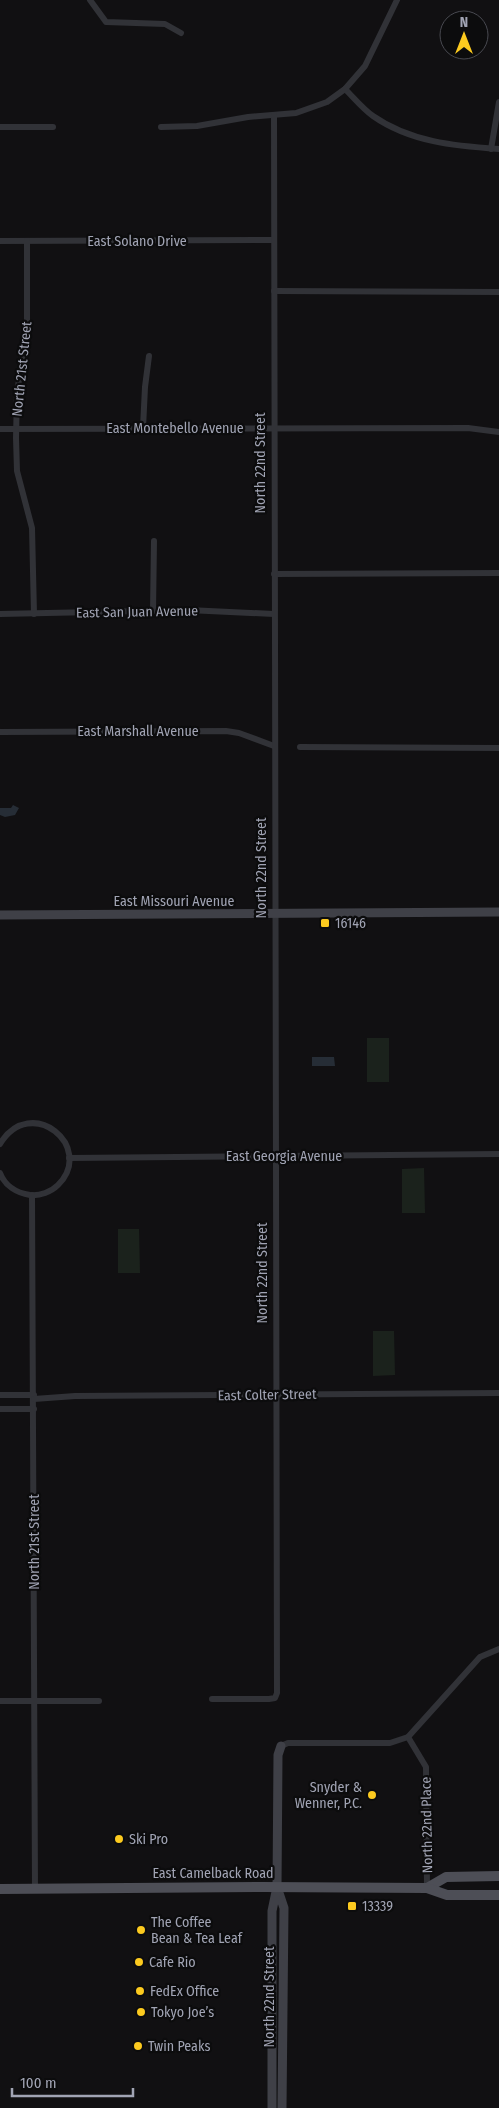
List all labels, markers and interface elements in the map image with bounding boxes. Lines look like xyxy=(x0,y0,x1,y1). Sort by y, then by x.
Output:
north arrow xyxy=(439,10,489,60)
text: N xyxy=(460,14,468,31)
street label: East Solano Drive xyxy=(87,233,187,250)
street label: North 21st Street xyxy=(9,320,35,417)
street label: North 22nd Street xyxy=(252,412,269,513)
street label: East Montebello Avenue xyxy=(106,420,244,437)
street label: East San Juan Avenue xyxy=(76,602,198,622)
street label: East Marshall Avenue xyxy=(77,723,199,740)
street label: North 22nd Street xyxy=(253,817,270,918)
street label: East Missouri Avenue xyxy=(114,893,234,910)
place label: 16146 xyxy=(335,915,366,932)
marker: 16146 xyxy=(319,917,331,929)
street label: East Georgia Avenue xyxy=(226,1148,342,1165)
street label: North 22nd Street xyxy=(254,1222,271,1323)
street label: East Colter Street xyxy=(217,1386,317,1404)
street label: North 21st Street xyxy=(26,1494,43,1590)
street label: North 22nd Place xyxy=(418,1776,436,1874)
place label: Snyder & Wenner, P.C. xyxy=(295,1779,362,1812)
marker: Snyder & Wenner, P.C. xyxy=(366,1789,378,1801)
place label: Ski Pro xyxy=(129,1831,168,1848)
marker: Ski Pro xyxy=(113,1833,125,1845)
street label: East Camelback Road xyxy=(152,1865,274,1882)
place label: 13339 xyxy=(362,1898,393,1915)
marker: 13339 xyxy=(346,1900,358,1912)
place label: The Coffee Bean & Tea Leaf xyxy=(151,1914,244,1947)
marker: The Coffee Bean & Tea Leaf xyxy=(135,1924,147,1936)
street label: North 22nd Street xyxy=(261,1946,278,2047)
place label: Cafe Rio xyxy=(149,1954,196,1971)
marker: Cafe Rio xyxy=(133,1956,145,1968)
place label: FedEx Office xyxy=(150,1983,219,2000)
marker: FedEx Office xyxy=(134,1985,146,1997)
place label: Tokyo Joe’s xyxy=(151,2004,214,2021)
marker: Tokyo Joe’s xyxy=(135,2006,147,2018)
place label: Twin Peaks xyxy=(148,2038,210,2055)
marker: Twin Peaks xyxy=(132,2040,144,2052)
scale bar xyxy=(12,2066,134,2098)
text: 100 m xyxy=(20,2074,57,2092)

